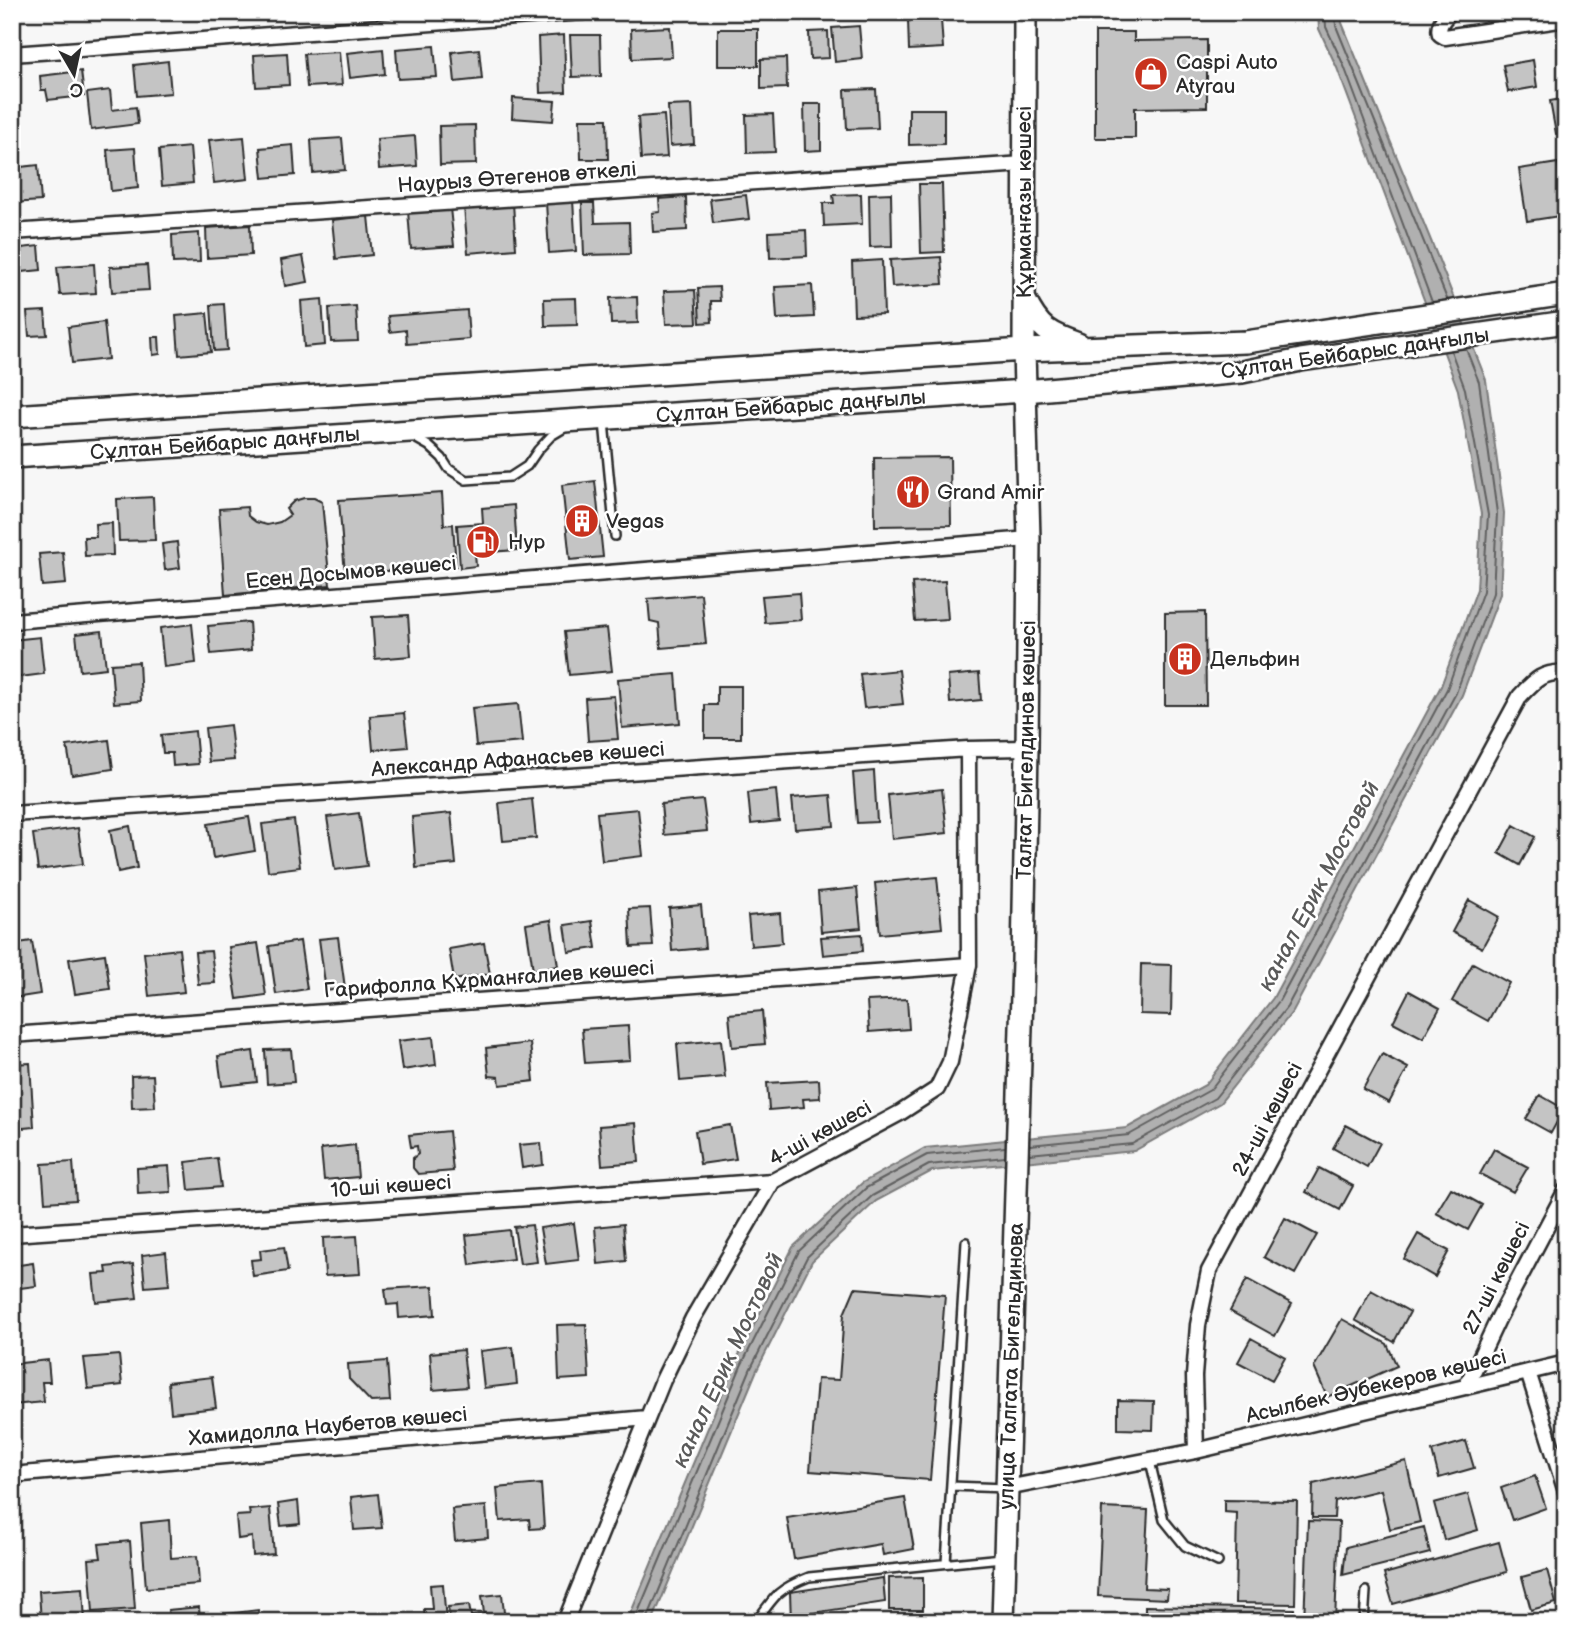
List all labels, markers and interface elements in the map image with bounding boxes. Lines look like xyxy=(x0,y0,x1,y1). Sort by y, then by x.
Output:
north arrow xyxy=(38,38,108,108)
place label: Caspi Auto Atyrau xyxy=(1176,50,1278,99)
shop icon: Caspi Auto Atyrau xyxy=(1132,55,1170,93)
text: С xyxy=(68,77,85,102)
street label: Құрманғазы көшесі xyxy=(1012,106,1037,298)
street label: Наурыз Өтегенов өткелі xyxy=(397,157,637,198)
street label: Сұлтан Бейбарыс даңғылы xyxy=(1219,322,1491,385)
street label: Сұлтан Бейбарыс даңғылы xyxy=(655,385,927,428)
street label: Сұлтан Бейбарыс даңғылы xyxy=(89,422,361,465)
restaurant icon: Grand Amir xyxy=(894,473,932,511)
place label: Grand Amir xyxy=(937,480,1044,505)
building icon: Vegas xyxy=(563,502,601,540)
place label: Vegas xyxy=(606,509,664,534)
fuel station icon: Нур xyxy=(464,523,502,561)
place label: Нур xyxy=(508,530,545,555)
street label: Есен Досымов көшесі xyxy=(244,551,458,594)
street label: Талғат Бигелдинов көшесі xyxy=(1012,620,1041,880)
building icon: Дельфин xyxy=(1166,640,1204,678)
place label: Дельфин xyxy=(1210,647,1300,672)
street label: Александр Афанасьев көшесі xyxy=(370,737,666,782)
water label: канал Ерик Мостовой xyxy=(1252,777,1386,996)
street label: Гарифолла Құрманғалиев көшесі xyxy=(323,955,655,1004)
street label: 24-ші көшесі xyxy=(1227,1058,1308,1180)
street label: 4-ші көшесі xyxy=(765,1095,876,1172)
street label: 10-ші көшесі xyxy=(330,1170,452,1203)
street label: 27-ші көшесі xyxy=(1457,1218,1536,1339)
street label: улица Талгата Бигельдинова xyxy=(994,1222,1029,1510)
water label: канал Ерик Мостовой xyxy=(666,1249,790,1472)
street label: Асылбек Әубекеров көшесі xyxy=(1242,1344,1509,1429)
street label: Хамидолла Наубетов көшесі xyxy=(188,1402,469,1451)

